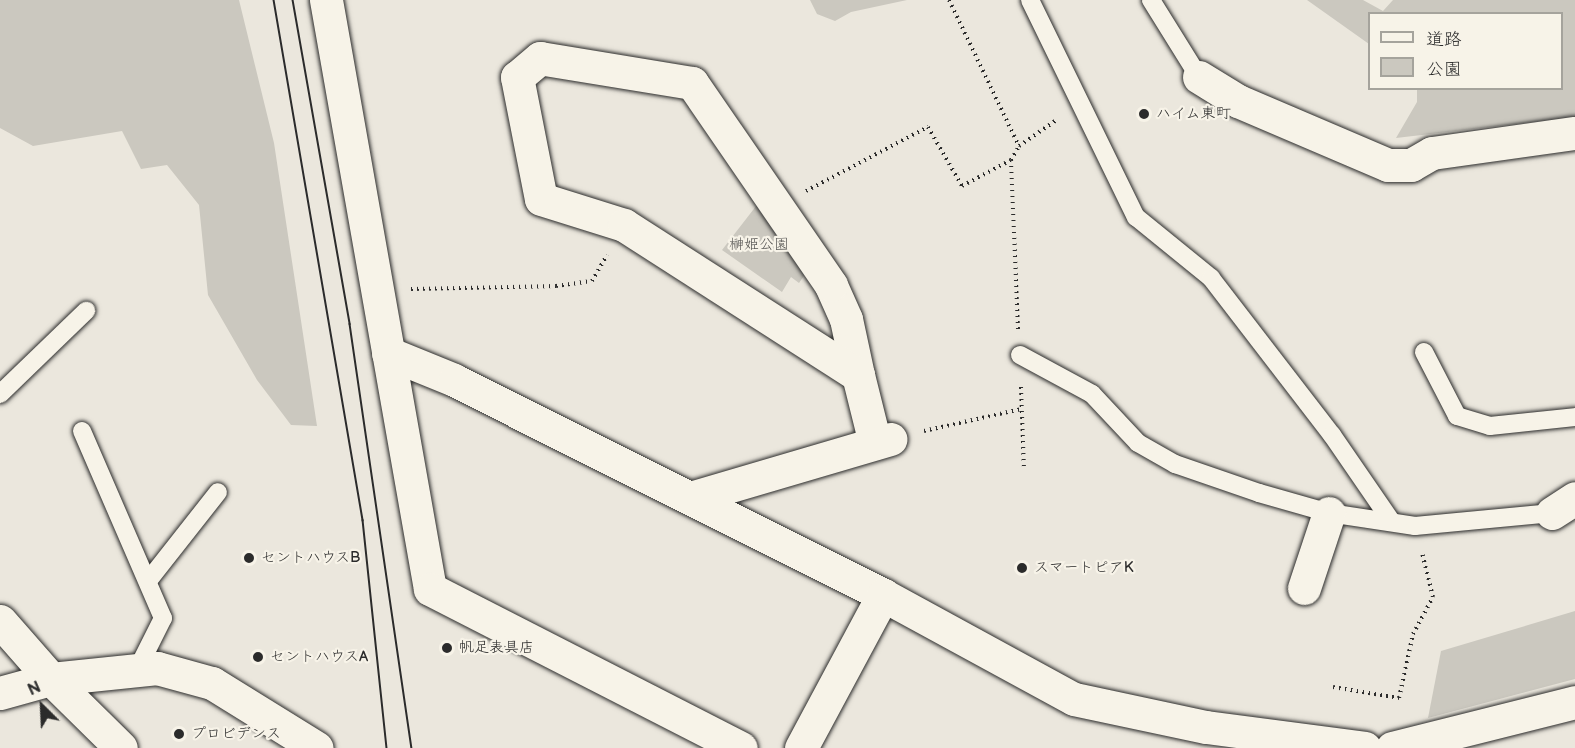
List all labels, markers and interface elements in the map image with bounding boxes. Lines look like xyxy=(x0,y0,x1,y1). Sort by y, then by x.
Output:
legend xyxy=(1368,12,1563,90)
text: 道路 xyxy=(1426,29,1462,50)
text: 公園 xyxy=(1426,59,1462,80)
place label: ハイム東町 xyxy=(1156,105,1231,123)
marker: ハイム東町 xyxy=(1137,107,1151,121)
park label: 榊姫公園 xyxy=(729,236,789,254)
place label: セントハウスB xyxy=(261,549,361,567)
marker: セントハウスB xyxy=(242,551,256,565)
place label: スマートピアK xyxy=(1034,559,1134,577)
marker: スマートピアK xyxy=(1015,561,1029,575)
place label: 帆足表具店 xyxy=(459,639,534,657)
marker: 帆足表具店 xyxy=(440,641,454,655)
place label: セントハウスA xyxy=(270,648,369,666)
marker: セントハウスA xyxy=(251,650,265,664)
north arrow xyxy=(12,676,72,736)
text: N xyxy=(25,678,44,700)
place label: プロビデンス xyxy=(191,725,281,743)
marker: プロビデンス xyxy=(172,727,186,741)

